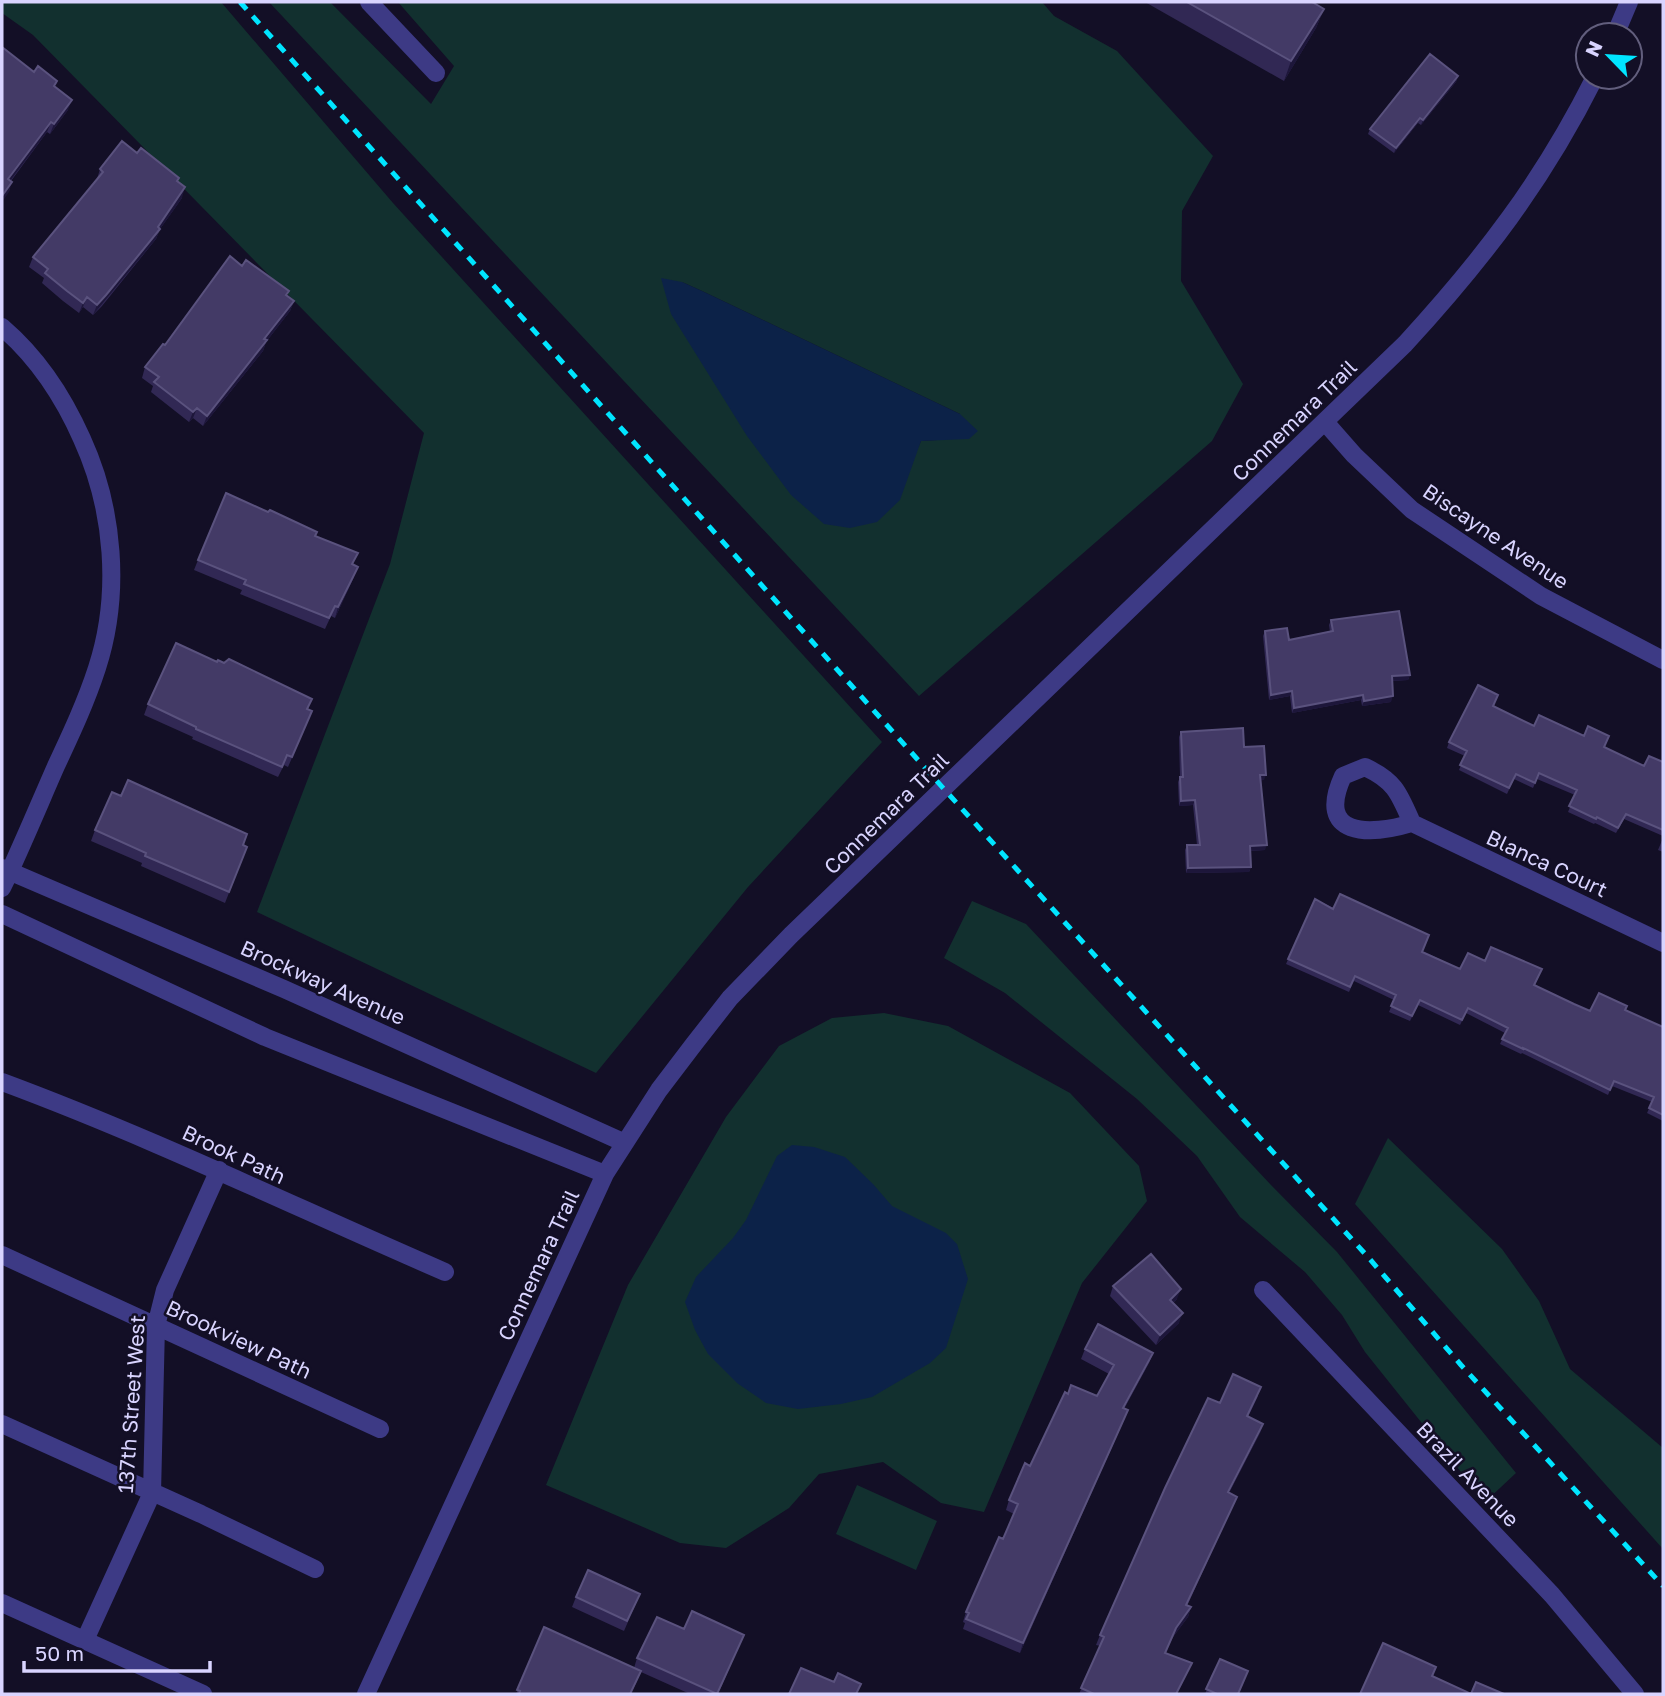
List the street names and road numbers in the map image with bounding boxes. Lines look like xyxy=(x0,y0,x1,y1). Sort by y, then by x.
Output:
street label: Connemara Trail xyxy=(1226,354,1362,486)
street label: Biscayne Avenue xyxy=(1418,478,1574,594)
street label: Connemara Trail xyxy=(818,747,954,879)
street label: Blanca Court xyxy=(1482,824,1612,902)
street label: Brockway Avenue xyxy=(237,934,409,1030)
street label: Brook Path xyxy=(178,1119,290,1189)
street label: Connemara Trail xyxy=(492,1185,584,1345)
street label: Brookview Path xyxy=(162,1294,316,1384)
street label: 137th Street West xyxy=(112,1314,150,1494)
street label: Brazil Avenue xyxy=(1411,1416,1525,1532)

